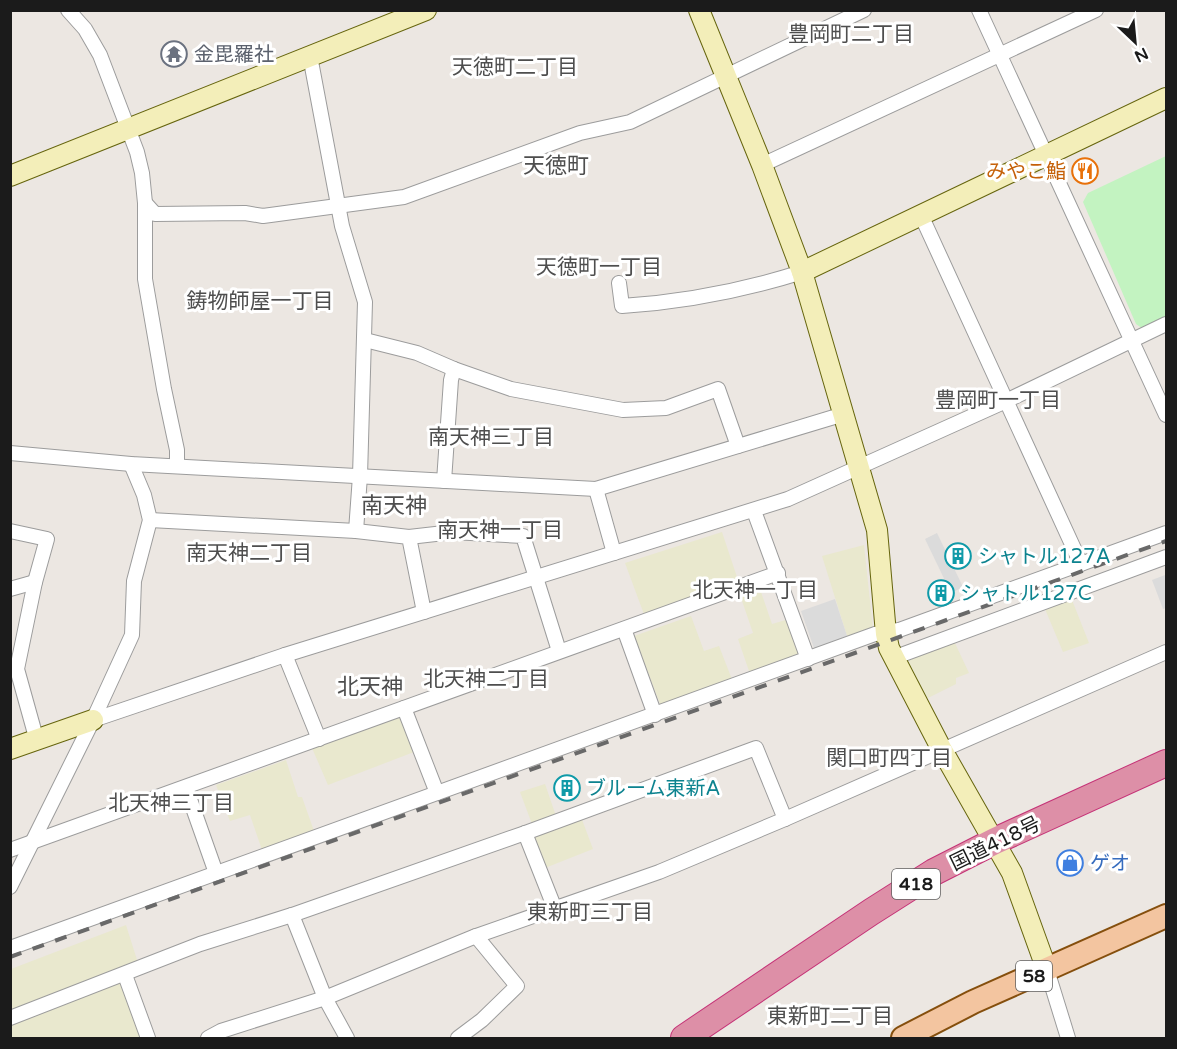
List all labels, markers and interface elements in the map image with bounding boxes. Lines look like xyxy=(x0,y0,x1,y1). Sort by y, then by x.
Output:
north arrow xyxy=(1105,12,1165,72)
district label: 豊岡町二丁目 xyxy=(788,22,914,47)
temple icon: 金毘羅社 xyxy=(159,39,189,69)
place label: 金毘羅社 xyxy=(194,43,274,67)
text: N xyxy=(1131,43,1151,66)
district label: 天徳町二丁目 xyxy=(452,55,578,80)
district label: 天徳町 xyxy=(523,153,589,179)
restaurant icon: みやこ鮨 xyxy=(1070,156,1100,186)
place label: みやこ鮨 xyxy=(986,160,1066,184)
district label: 天徳町一丁目 xyxy=(536,255,662,280)
district label: 鋳物師屋一丁目 xyxy=(187,289,334,314)
district label: 豊岡町一丁目 xyxy=(935,388,1061,413)
district label: 南天神三丁目 xyxy=(428,425,554,450)
district label: 南天神 xyxy=(361,493,427,519)
district label: 南天神一丁目 xyxy=(437,518,563,543)
district label: 南天神二丁目 xyxy=(186,541,312,566)
building icon: シャトル127A xyxy=(943,541,973,571)
place label: シャトル127A xyxy=(978,545,1111,569)
district label: 北天神一丁目 xyxy=(692,578,818,603)
building icon: シャトル127C xyxy=(926,578,956,608)
place label: シャトル127C xyxy=(960,582,1092,606)
district label: 北天神二丁目 xyxy=(423,667,549,692)
district label: 北天神 xyxy=(337,674,403,700)
district label: 関口町四丁目 xyxy=(826,746,952,771)
building icon: ブルーム東新A xyxy=(552,773,582,803)
place label: ブルーム東新A xyxy=(586,777,720,801)
district label: 北天神三丁目 xyxy=(108,791,234,816)
street label: 国道418号 xyxy=(946,812,1045,876)
shop icon: ゲオ xyxy=(1055,848,1085,878)
place label: ゲオ xyxy=(1090,852,1130,876)
road number: 418 xyxy=(892,869,940,899)
district label: 東新町三丁目 xyxy=(527,900,653,925)
road number: 58 xyxy=(1016,961,1052,991)
district label: 東新町二丁目 xyxy=(767,1004,893,1029)

